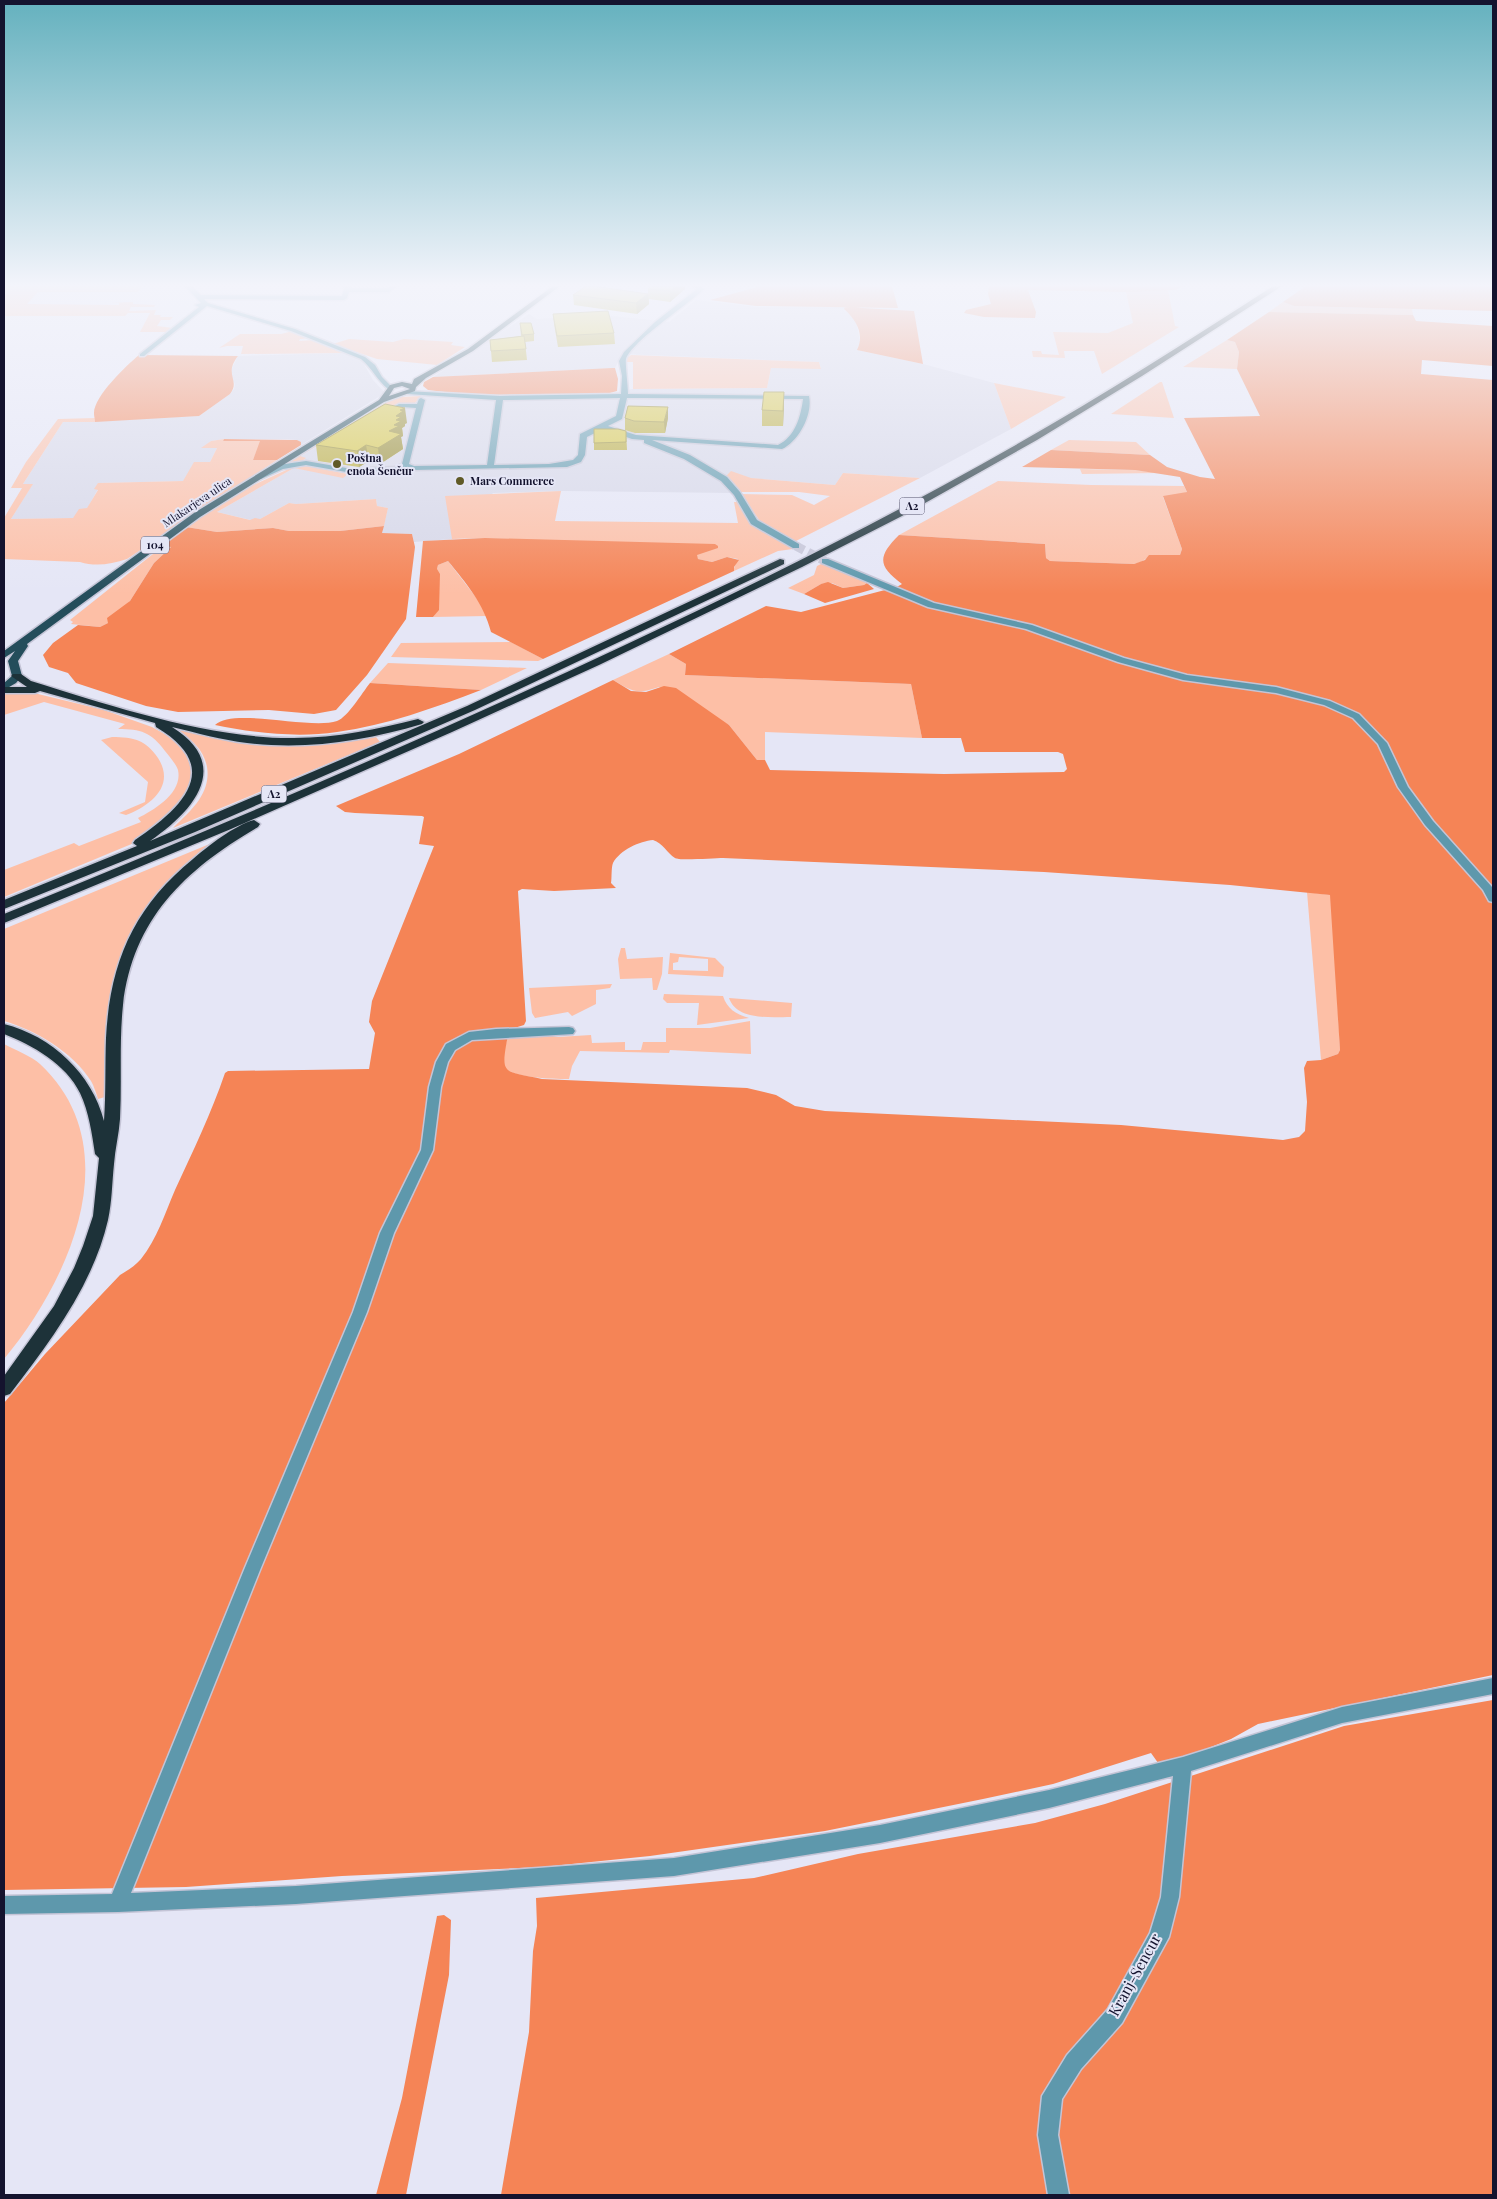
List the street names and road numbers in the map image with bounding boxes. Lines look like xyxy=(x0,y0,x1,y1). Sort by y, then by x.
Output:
street label: Mlakarjeva ulica xyxy=(159,473,234,530)
road number: A2 xyxy=(900,498,924,514)
road number: 104 xyxy=(141,536,169,554)
road number: A2 xyxy=(262,786,286,802)
street label: Kranj-Sencur xyxy=(1103,1929,1165,2019)

